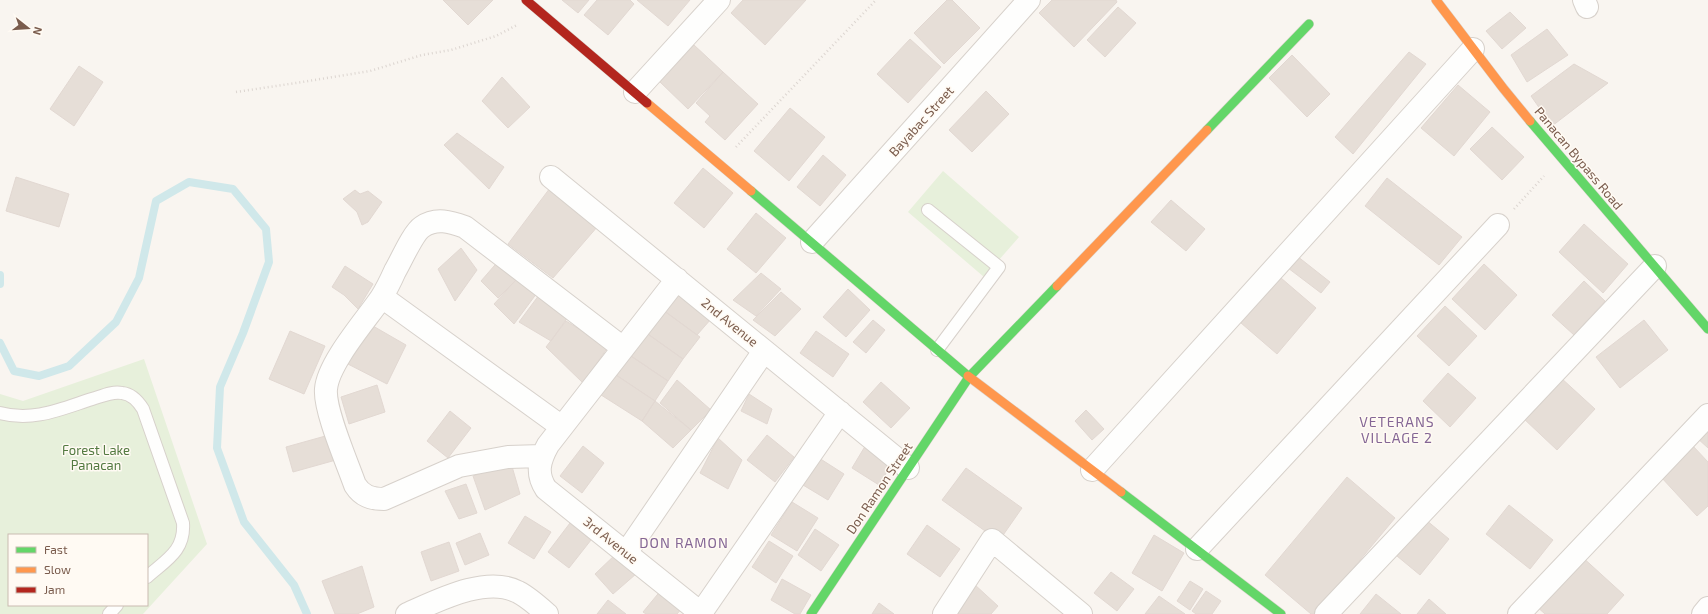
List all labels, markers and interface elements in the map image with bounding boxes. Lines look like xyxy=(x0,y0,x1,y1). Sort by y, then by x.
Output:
north arrow xyxy=(8,8,48,48)
text: N xyxy=(31,25,45,37)
street label: Bayabac Street xyxy=(885,83,957,159)
street label: Panacan Bypass Road xyxy=(1531,103,1627,213)
street label: 2nd Avenue xyxy=(698,294,762,350)
district label: VETERANS VILLAGE 2 xyxy=(1359,413,1435,446)
street label: Don Ramon Street xyxy=(842,439,916,537)
park label: Forest Lake Panacan xyxy=(62,442,130,473)
street label: 3rd Avenue xyxy=(580,513,642,567)
legend xyxy=(8,534,148,606)
district label: DON RAMON xyxy=(639,534,729,551)
text: Fast xyxy=(44,542,68,556)
text: Slow xyxy=(44,562,71,576)
text: Jam xyxy=(44,582,65,596)

